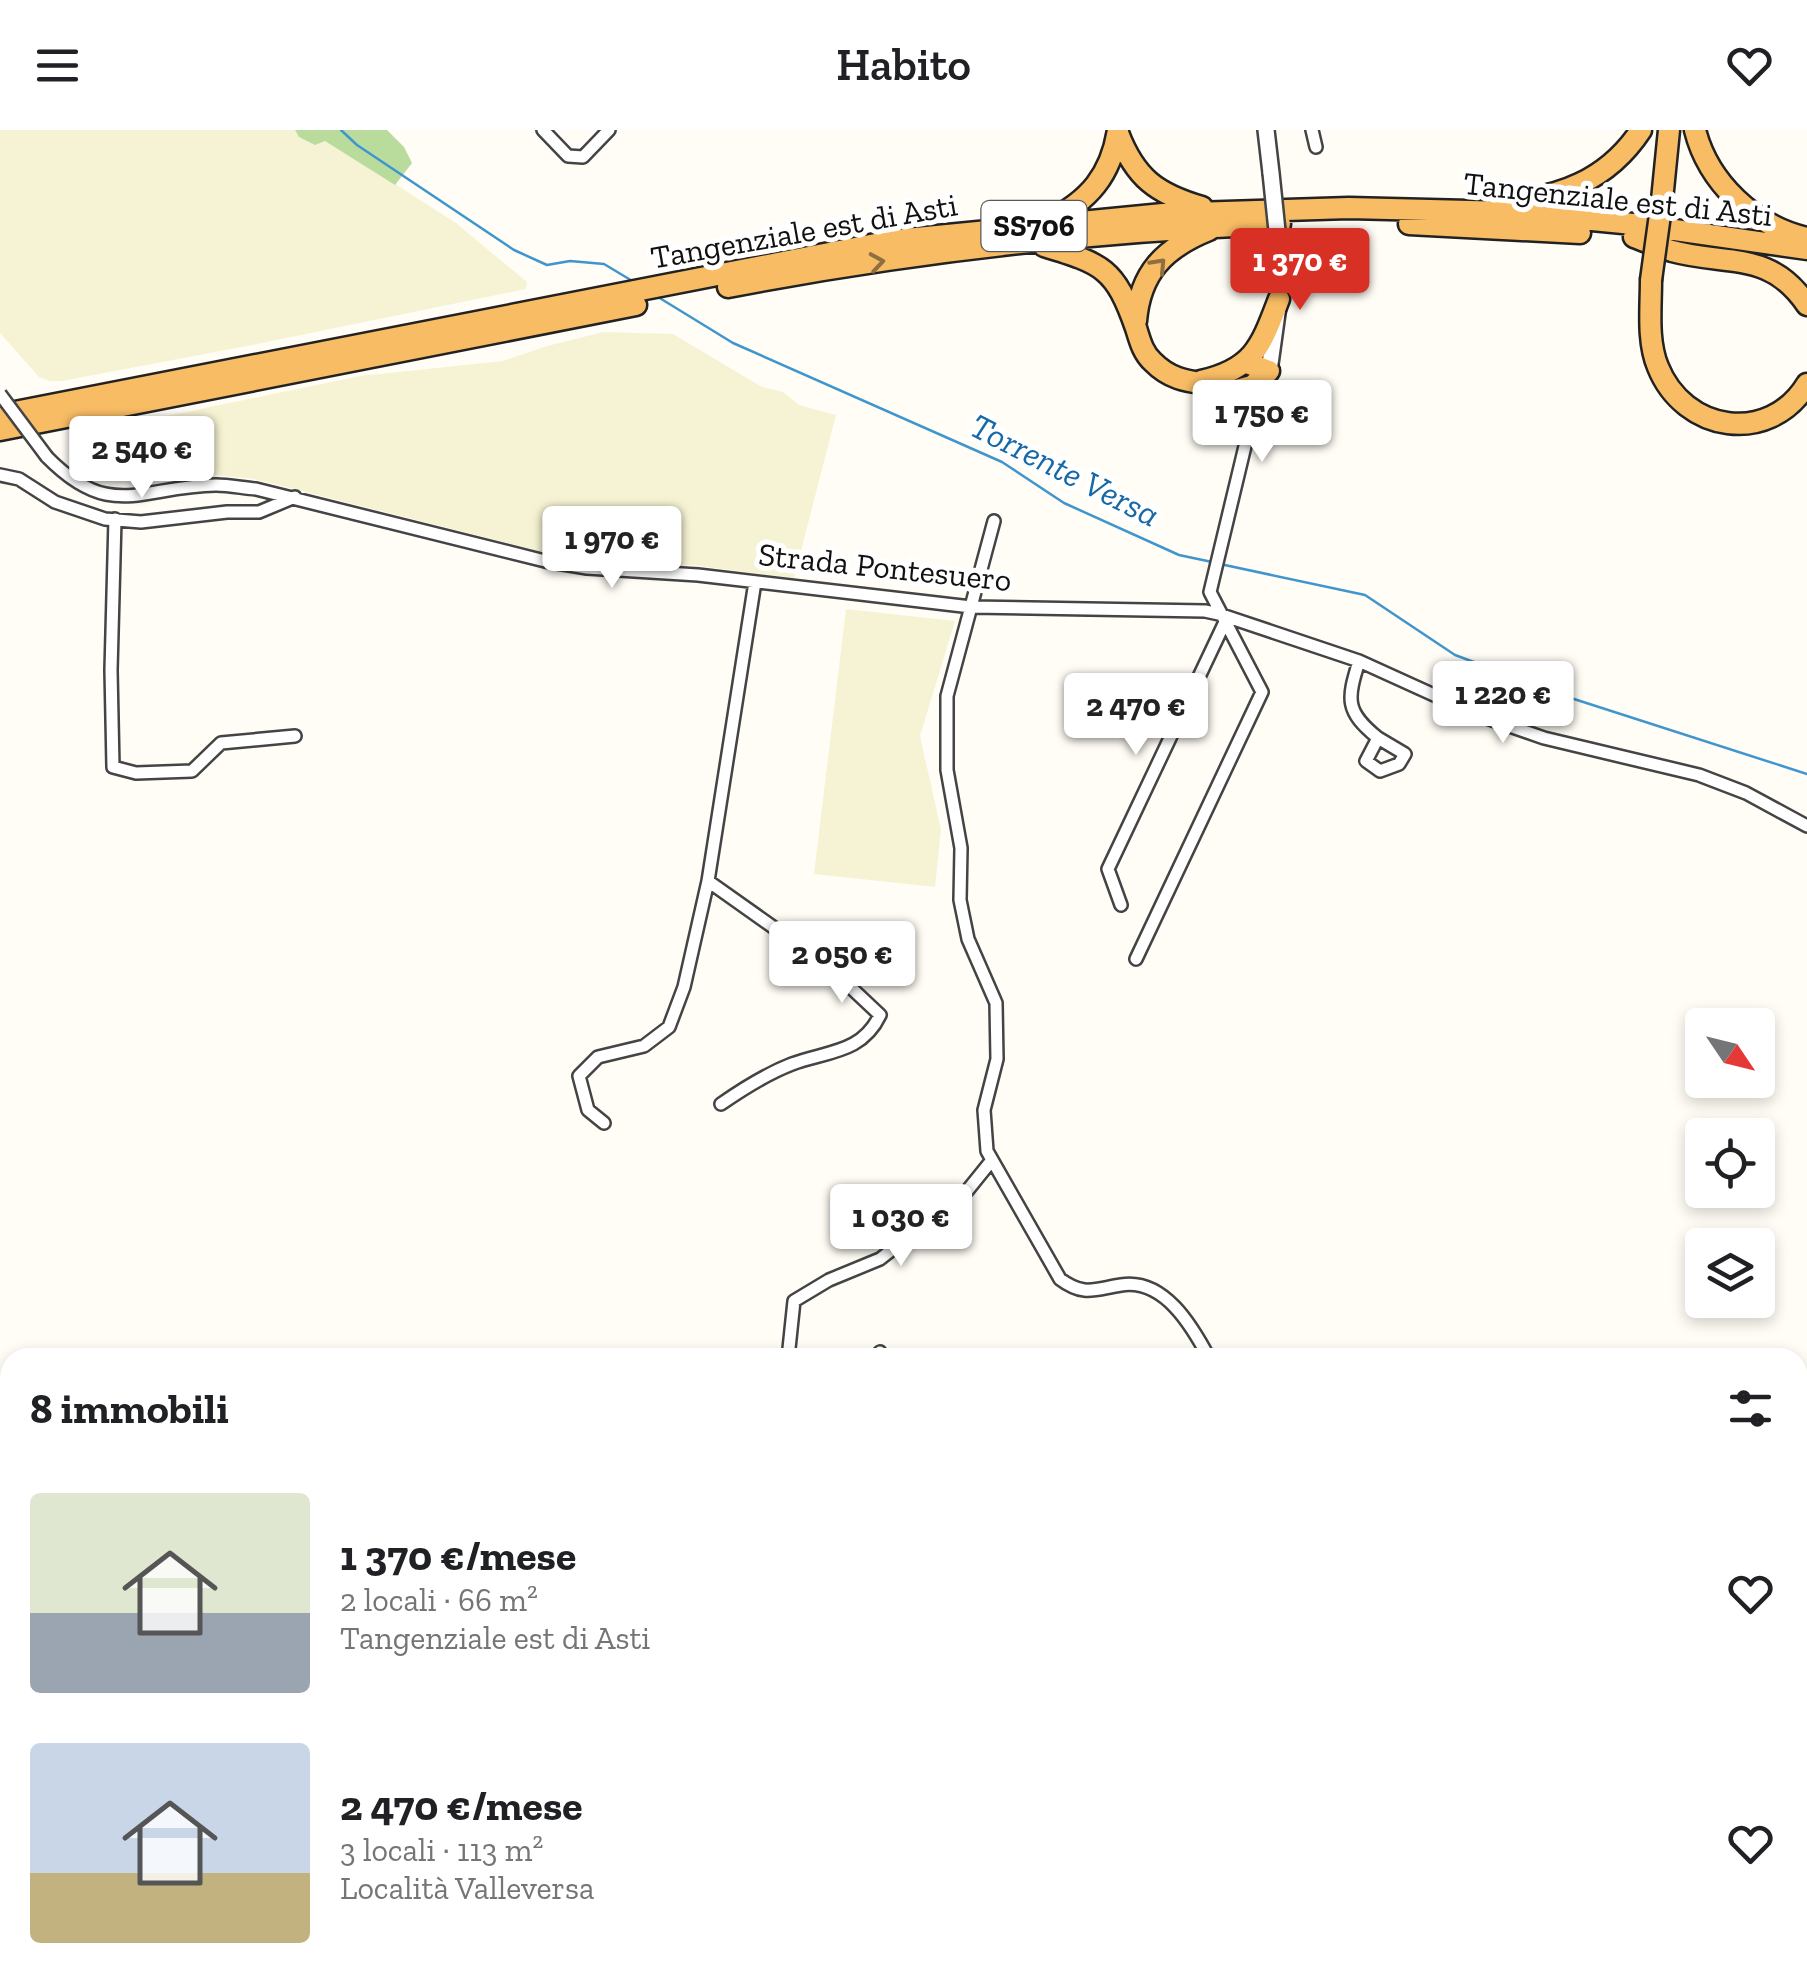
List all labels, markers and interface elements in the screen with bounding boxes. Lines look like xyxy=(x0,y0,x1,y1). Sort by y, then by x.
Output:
icon: menu xyxy=(30,38,85,93)
text: Habito xyxy=(836,38,971,92)
icon: heart xyxy=(1722,38,1777,93)
street label: Tangenziale est di Asti xyxy=(1462,164,1774,234)
street label: Tangenziale est di Asti xyxy=(648,185,960,277)
road number: SS706 xyxy=(982,201,1086,251)
pin: 1 370 € xyxy=(1208,228,1392,313)
text: 1 370 € xyxy=(1252,241,1348,279)
one-way arrow xyxy=(868,253,885,274)
one-way arrow xyxy=(1147,258,1165,276)
pin: 1 750 € xyxy=(1170,380,1354,465)
text: 1 750 € xyxy=(1215,393,1309,431)
water label: Torrente Versa xyxy=(963,404,1167,536)
pin: 2 540 € xyxy=(50,416,234,501)
text: 2 540 € xyxy=(91,429,193,467)
pin: 1 970 € xyxy=(520,506,704,591)
text: 1 970 € xyxy=(564,519,660,557)
street label: Strada Pontesuero xyxy=(757,535,1013,599)
pin: 1 220 € xyxy=(1411,661,1595,746)
pin: 2 470 € xyxy=(1044,673,1228,758)
text: 1 220 € xyxy=(1455,674,1551,712)
text: 2 470 € xyxy=(1086,686,1186,724)
pin: 2 050 € xyxy=(750,921,934,1006)
text: 2 050 € xyxy=(791,934,893,972)
north arrow xyxy=(1685,1008,1775,1098)
map controls xyxy=(1685,1008,1775,1318)
button: locate xyxy=(1685,1118,1775,1208)
pin: 1 030 € xyxy=(809,1184,993,1269)
text: 1 030 € xyxy=(852,1197,950,1235)
button: layers xyxy=(1685,1228,1775,1318)
icon: filters xyxy=(1723,1381,1778,1436)
text: 8 immobili xyxy=(30,1383,229,1434)
text: 1 370 €/mese xyxy=(340,1530,576,1581)
icon: home xyxy=(110,1533,230,1653)
icon: heart xyxy=(1723,1566,1778,1621)
text: 2 locali · 66 m² xyxy=(340,1581,538,1619)
text: Tangenziale est di Asti xyxy=(340,1619,650,1657)
text: 2 470 €/mese xyxy=(340,1780,582,1831)
icon: home xyxy=(110,1783,230,1903)
icon: heart xyxy=(1723,1816,1778,1871)
text: 3 locali · 113 m² xyxy=(340,1831,543,1869)
text: Località Valleversa xyxy=(340,1869,594,1907)

